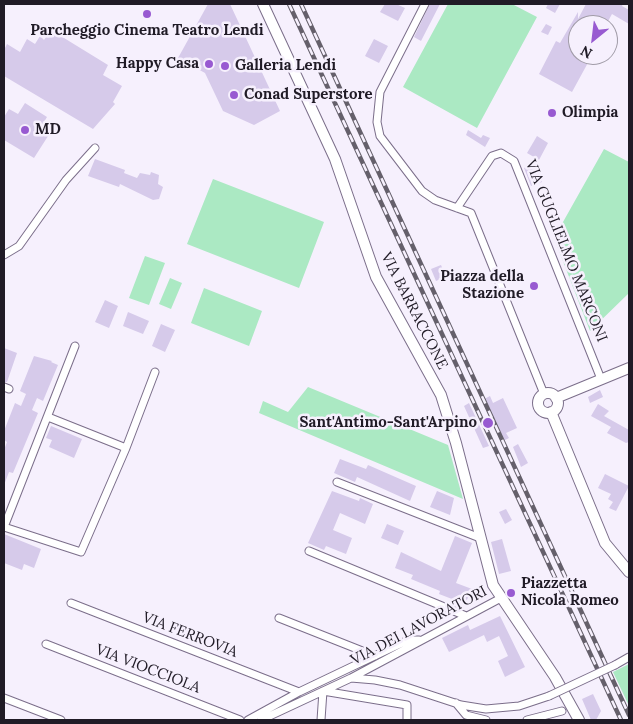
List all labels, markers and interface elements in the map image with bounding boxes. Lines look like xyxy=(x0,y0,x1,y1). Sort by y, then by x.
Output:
marker: Parcheggio Cinema Teatro Lendi xyxy=(141,8,153,20)
north arrow xyxy=(568,15,618,65)
place label: Parcheggio Cinema Teatro Lendi xyxy=(30,22,264,40)
text: N xyxy=(577,42,595,63)
place label: Happy Casa xyxy=(116,55,199,73)
place label: Galleria Lendi xyxy=(235,57,336,75)
marker: Happy Casa xyxy=(203,58,215,70)
marker: Galleria Lendi xyxy=(219,60,231,72)
place label: Conad Superstore xyxy=(244,86,373,104)
marker: Conad Superstore xyxy=(228,89,240,101)
place label: Olimpia xyxy=(562,104,618,122)
marker: Olimpia xyxy=(546,107,558,119)
place label: MD xyxy=(35,121,61,139)
marker: MD xyxy=(19,124,31,136)
street label: VIA GUGLIELMO MARCONI xyxy=(521,157,611,345)
street label: VIA BARRACCONE xyxy=(377,250,451,372)
place label: Piazza della Stazione xyxy=(440,268,524,303)
marker: Piazza della Stazione xyxy=(528,280,540,292)
place label: Sant'Antimo-Sant'Arpino xyxy=(300,414,477,432)
marker: Sant'Antimo-Sant'Arpino xyxy=(481,416,495,430)
place label: Piazzetta Nicola Romeo xyxy=(521,575,619,610)
street label: VIA DEI LAVORATORI xyxy=(348,582,490,670)
marker: Piazzetta Nicola Romeo xyxy=(505,587,517,599)
street label: VIA FERROVIA xyxy=(140,609,240,661)
street label: VIA VIOCCIOLA xyxy=(93,641,203,697)

